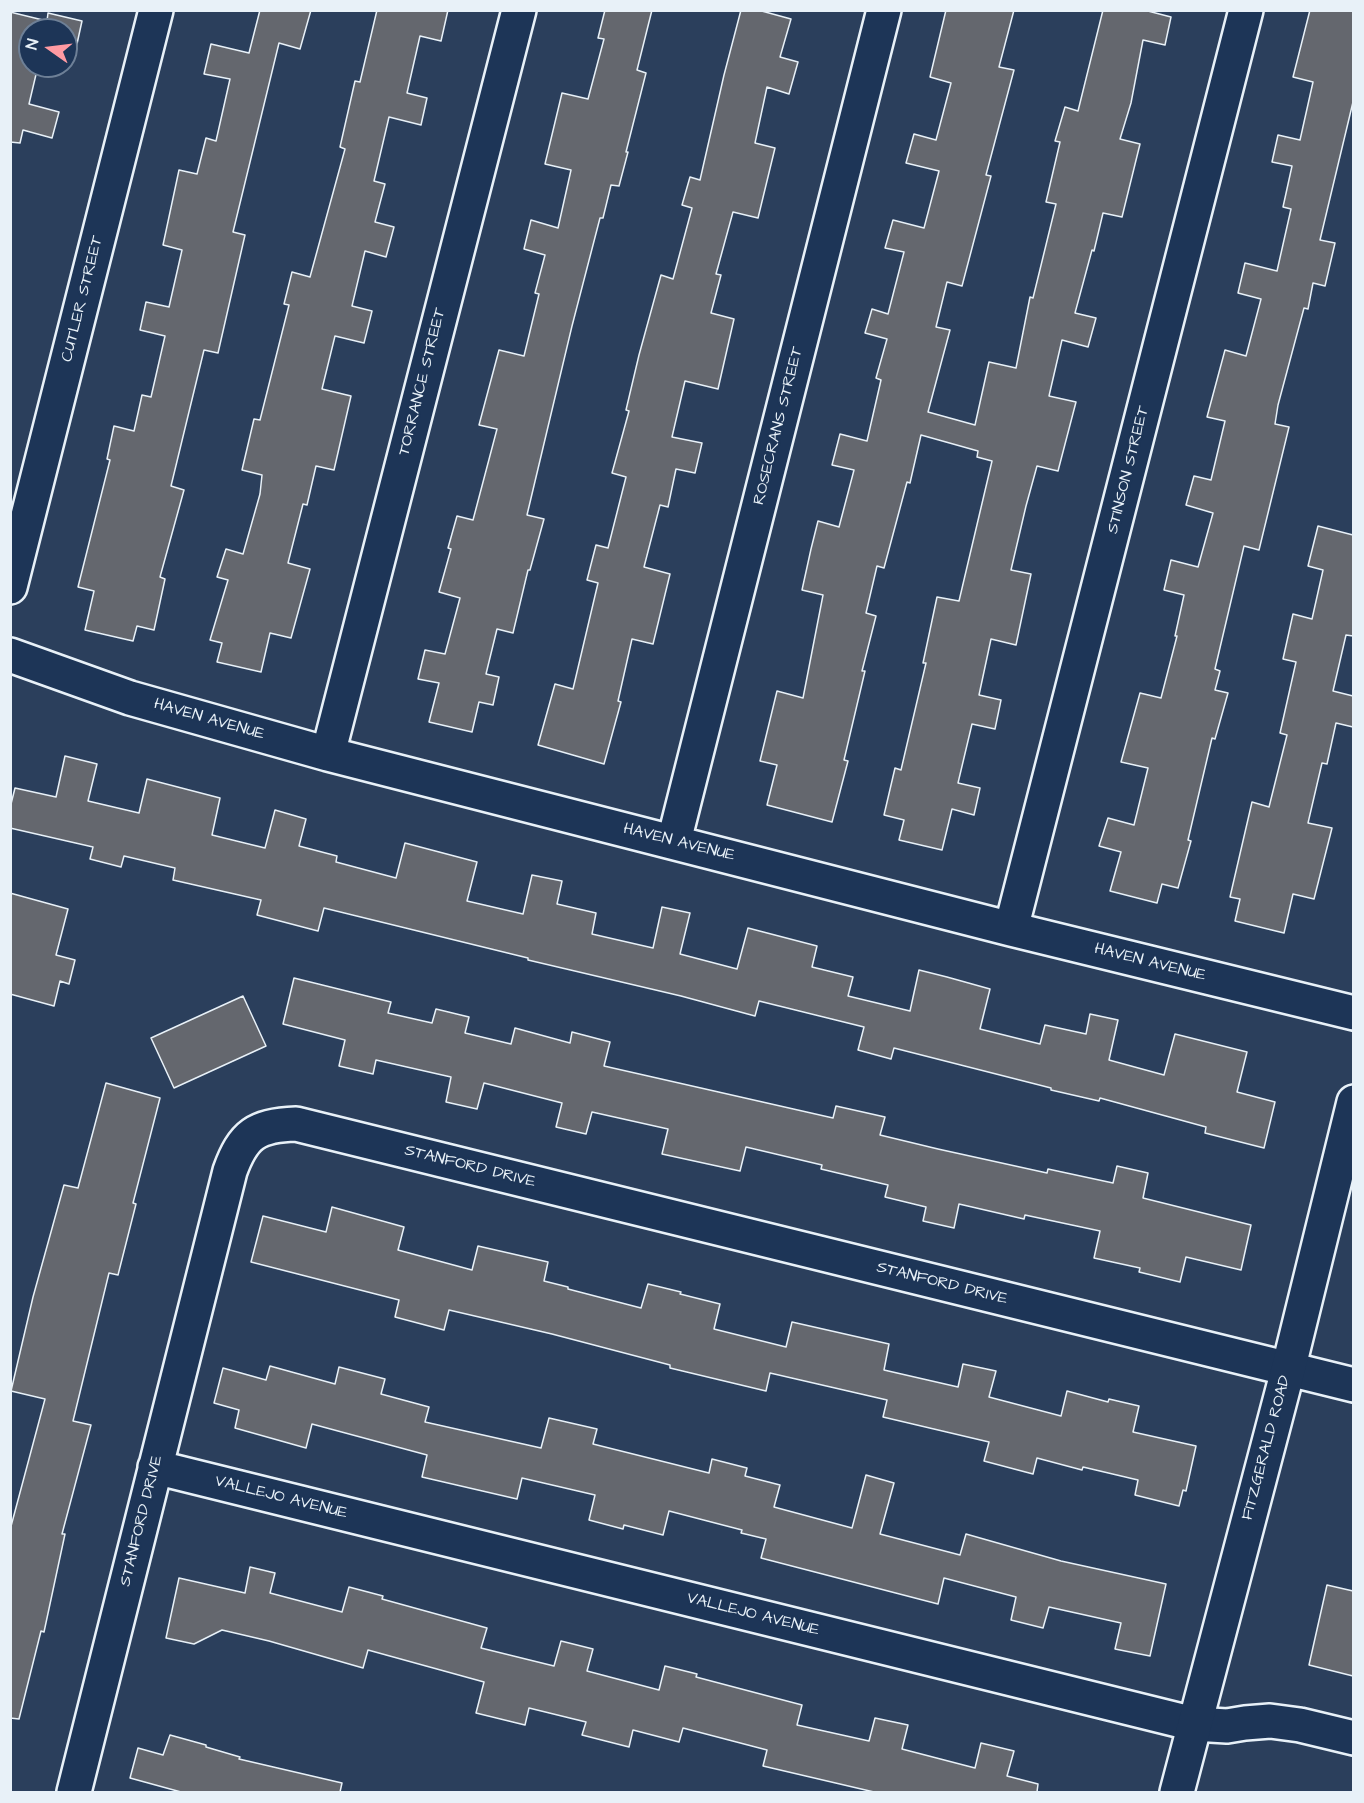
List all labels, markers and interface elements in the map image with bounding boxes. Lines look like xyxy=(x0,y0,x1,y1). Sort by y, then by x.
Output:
north arrow xyxy=(18,18,78,78)
text: N xyxy=(21,37,44,52)
street label: CUTLER STREET xyxy=(58,234,108,364)
street label: TORRANCE STREET xyxy=(395,306,451,458)
street label: ROSECRANS STREET xyxy=(750,345,808,507)
street label: STINSON STREET xyxy=(1104,404,1154,536)
street label: HAVEN AVENUE xyxy=(152,695,266,745)
street label: HAVEN AVENUE xyxy=(621,820,737,866)
street label: HAVEN AVENUE xyxy=(1092,940,1208,986)
street label: STANFORD DRIVE xyxy=(403,1141,537,1193)
street label: STANFORD DRIVE xyxy=(875,1258,1009,1310)
street label: FITZGERALD ROAD xyxy=(1238,1374,1296,1522)
street label: STANFORD DRIVE xyxy=(116,1454,168,1588)
street label: VALLEJO AVENUE xyxy=(213,1472,349,1524)
street label: VALLEJO AVENUE xyxy=(685,1589,821,1641)

